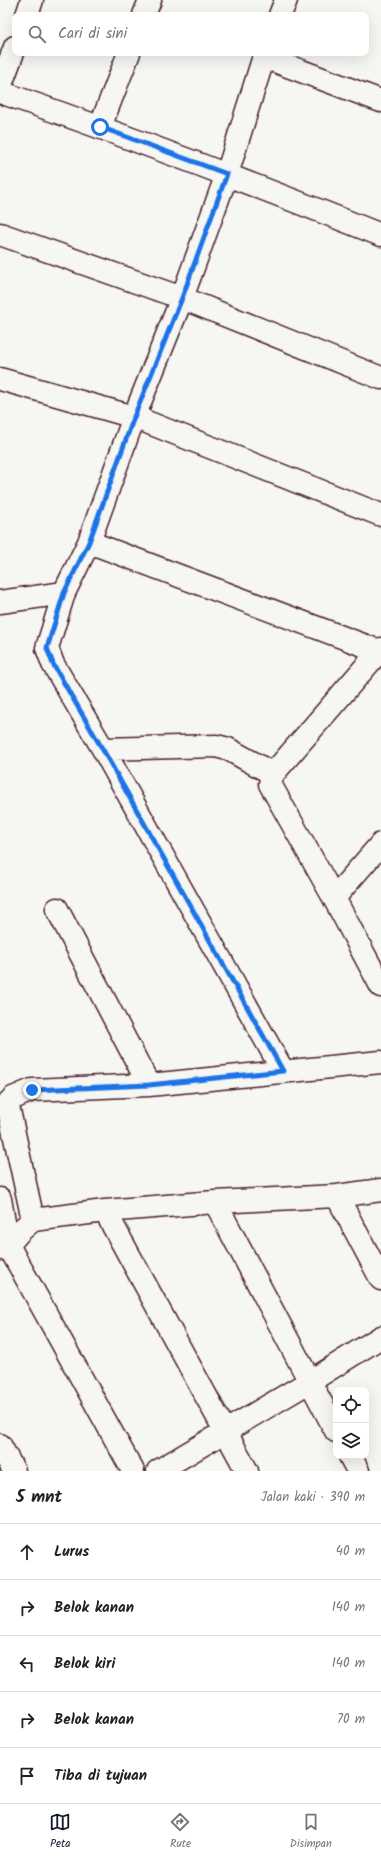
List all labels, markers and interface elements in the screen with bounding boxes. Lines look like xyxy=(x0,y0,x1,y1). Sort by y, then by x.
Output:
search box xyxy=(12,12,369,56)
text: Cari di sini xyxy=(58,22,127,46)
icon: search xyxy=(26,23,48,45)
route start xyxy=(91,118,109,136)
route end xyxy=(23,1081,41,1099)
map controls xyxy=(333,1387,369,1459)
button: locate xyxy=(333,1387,369,1423)
button: layers xyxy=(333,1423,369,1459)
text: 5 mnt xyxy=(16,1484,62,1511)
text: Jalan kaki · 390 m xyxy=(261,1487,365,1508)
text: Lurus xyxy=(54,1540,89,1564)
icon: ahead xyxy=(16,1541,38,1563)
text: 40 m xyxy=(336,1541,365,1562)
text: Belok kanan xyxy=(54,1596,134,1620)
icon: right xyxy=(16,1597,38,1619)
text: 140 m xyxy=(332,1597,365,1618)
text: Belok kiri xyxy=(54,1652,115,1676)
icon: left xyxy=(16,1653,38,1675)
text: 140 m xyxy=(332,1653,365,1674)
text: Belok kanan xyxy=(54,1708,134,1732)
icon: right xyxy=(16,1709,38,1731)
text: 70 m xyxy=(337,1709,365,1730)
text: Tiba di tujuan xyxy=(54,1764,147,1788)
icon: arrive xyxy=(16,1765,38,1787)
tab: Peta xyxy=(49,1811,71,1853)
tab: Rute xyxy=(169,1811,191,1853)
tab: Disimpan xyxy=(290,1811,332,1853)

